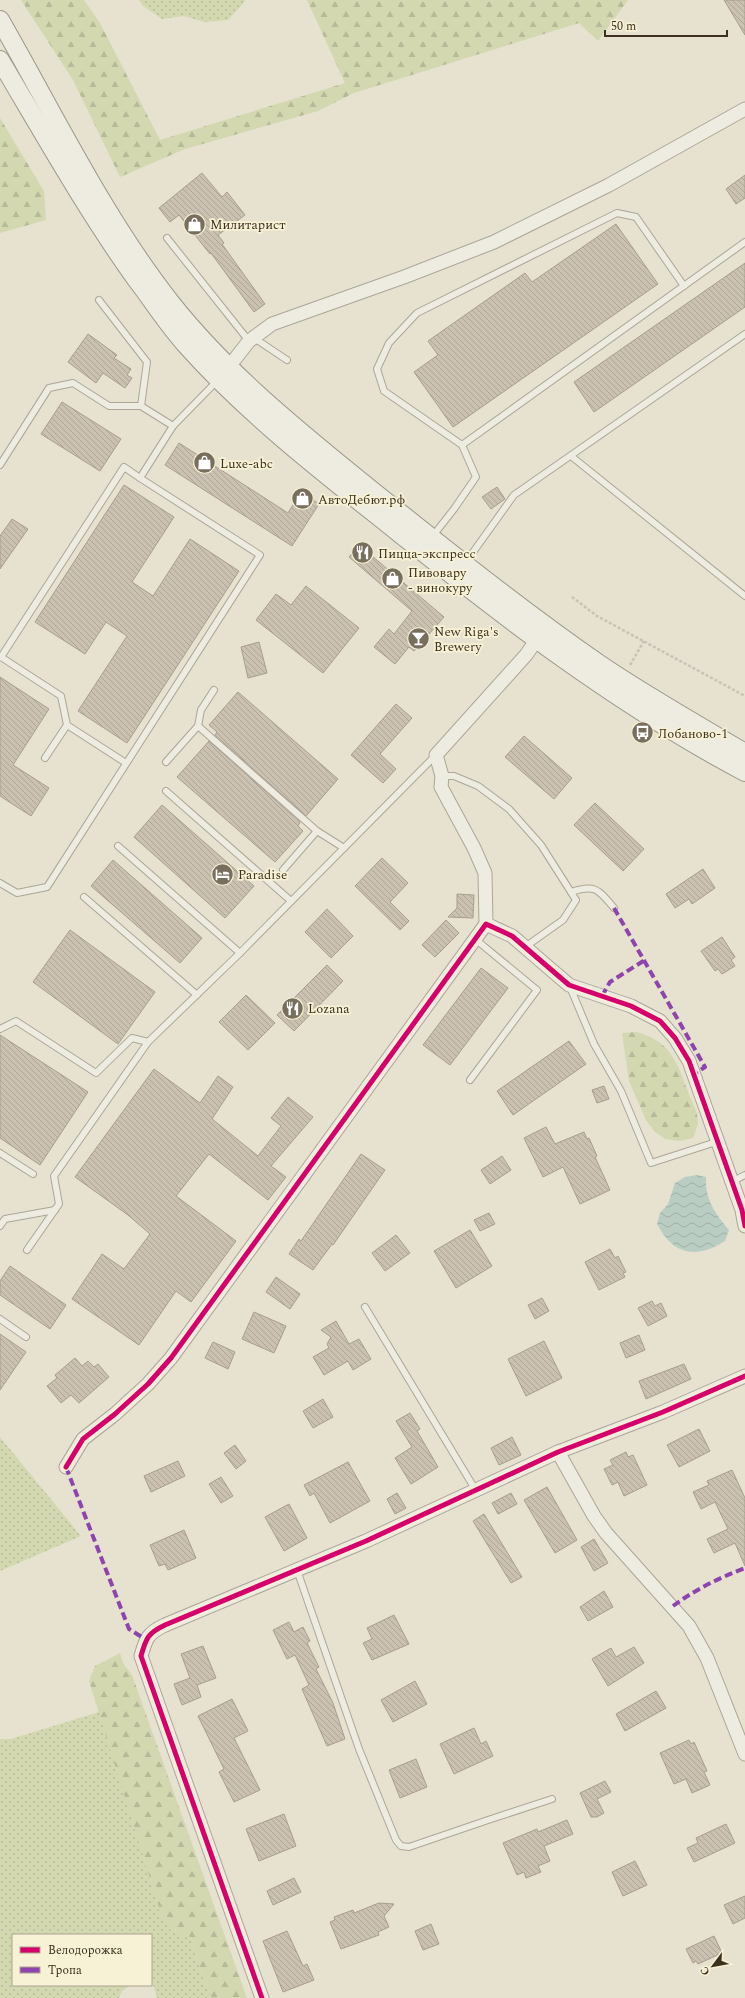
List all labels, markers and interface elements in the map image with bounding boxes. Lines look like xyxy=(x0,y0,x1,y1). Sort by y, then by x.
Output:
scale bar xyxy=(605,12,727,38)
text: 50 m xyxy=(611,17,636,36)
shop icon: Милитарист xyxy=(181,211,207,237)
place label: Милитарист xyxy=(210,215,286,235)
shop icon: Luxe-abc xyxy=(191,450,217,476)
place label: Luxe-abc xyxy=(220,454,273,474)
shop icon: АвтоДебют.рф xyxy=(289,486,315,512)
place label: АвтоДебют.рф xyxy=(318,490,406,510)
restaurant icon: Пицца-экспресс xyxy=(349,540,375,566)
place label: Пицца-экспресс xyxy=(378,544,476,564)
place label: Пивовару - винокуру xyxy=(408,563,473,598)
shop icon: Пивовару - винокуру xyxy=(380,566,406,592)
place label: New Riga's Brewery xyxy=(434,622,499,657)
bar icon: New Riga's Brewery xyxy=(405,625,431,651)
bus stop icon: Лобаново-1 xyxy=(629,720,655,746)
place label: Лобаново-1 xyxy=(658,724,728,744)
hotel icon: Paradise xyxy=(210,861,236,887)
place label: Paradise xyxy=(238,865,287,885)
restaurant icon: Lozana xyxy=(279,995,305,1021)
place label: Lozana xyxy=(308,999,350,1019)
legend xyxy=(12,1934,152,1986)
text: Велодорожка xyxy=(48,1941,123,1960)
north arrow xyxy=(693,1946,733,1986)
text: Тропа xyxy=(48,1961,82,1980)
text: С xyxy=(696,1963,714,1979)

